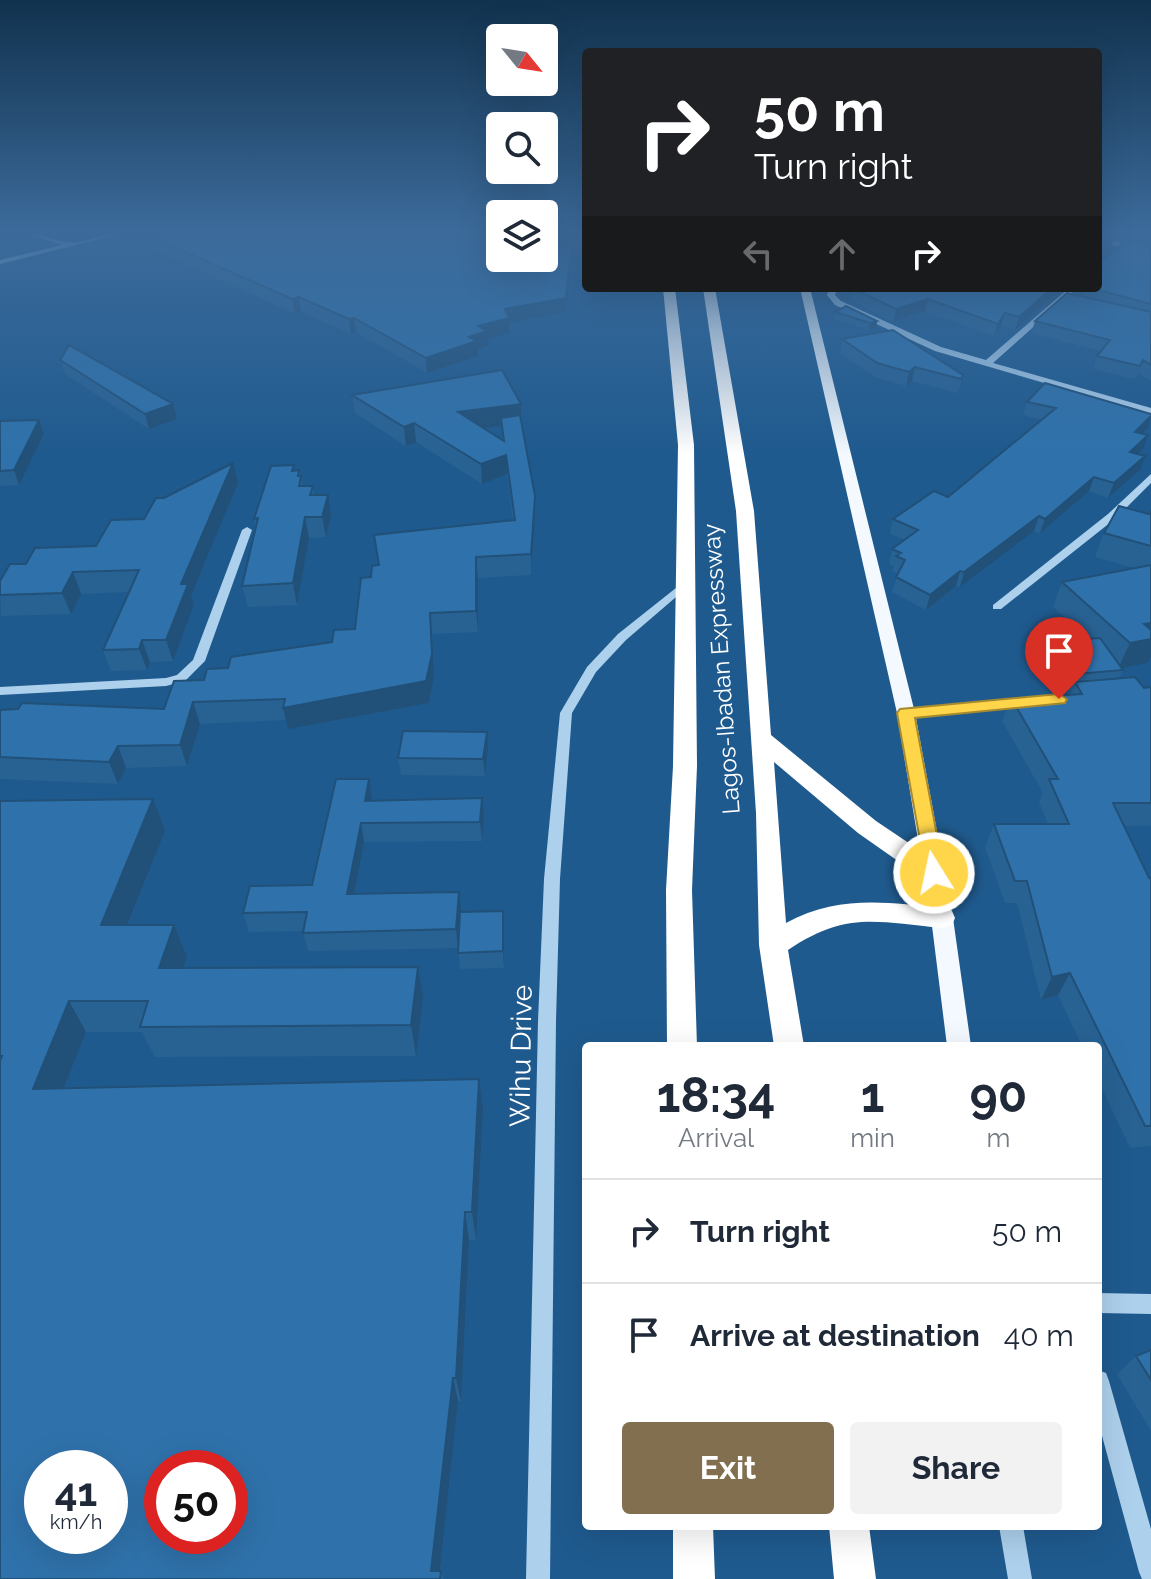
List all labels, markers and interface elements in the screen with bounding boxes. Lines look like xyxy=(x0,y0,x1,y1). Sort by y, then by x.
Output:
north arrow xyxy=(486,24,558,96)
map controls xyxy=(486,24,558,272)
text: 50 m xyxy=(754,78,885,144)
icon: right xyxy=(622,80,726,184)
button: search xyxy=(486,112,558,184)
text: Turn right xyxy=(754,145,913,187)
button: layers xyxy=(486,200,558,272)
icon: left xyxy=(736,232,780,276)
icon: ahead xyxy=(820,232,864,276)
icon: right xyxy=(904,232,948,276)
street label: Lagos-Ibadan Expressway xyxy=(696,523,746,815)
pin xyxy=(1025,617,1093,699)
icon: arrive xyxy=(1037,629,1081,673)
position arrow xyxy=(892,831,976,915)
street label: Wihu Drive xyxy=(503,985,539,1127)
text: 18:34 xyxy=(657,1067,775,1123)
text: 1 xyxy=(861,1067,884,1123)
text: 90 xyxy=(970,1067,1027,1123)
text: Arrival xyxy=(678,1123,754,1153)
text: min xyxy=(850,1123,895,1153)
text: m xyxy=(986,1123,1010,1153)
icon: right xyxy=(622,1209,666,1253)
text: Turn right xyxy=(690,1214,830,1249)
text: 50 m xyxy=(992,1214,1062,1249)
icon: arrive xyxy=(622,1313,666,1357)
text: Arrive at destination xyxy=(690,1318,980,1353)
text: 40 m xyxy=(1004,1318,1074,1353)
button: Exit xyxy=(622,1422,834,1514)
button: Share xyxy=(850,1422,1062,1514)
speed limit sign: 50 xyxy=(144,1450,248,1554)
text: 41 xyxy=(55,1468,97,1515)
text: km/h xyxy=(50,1510,102,1534)

